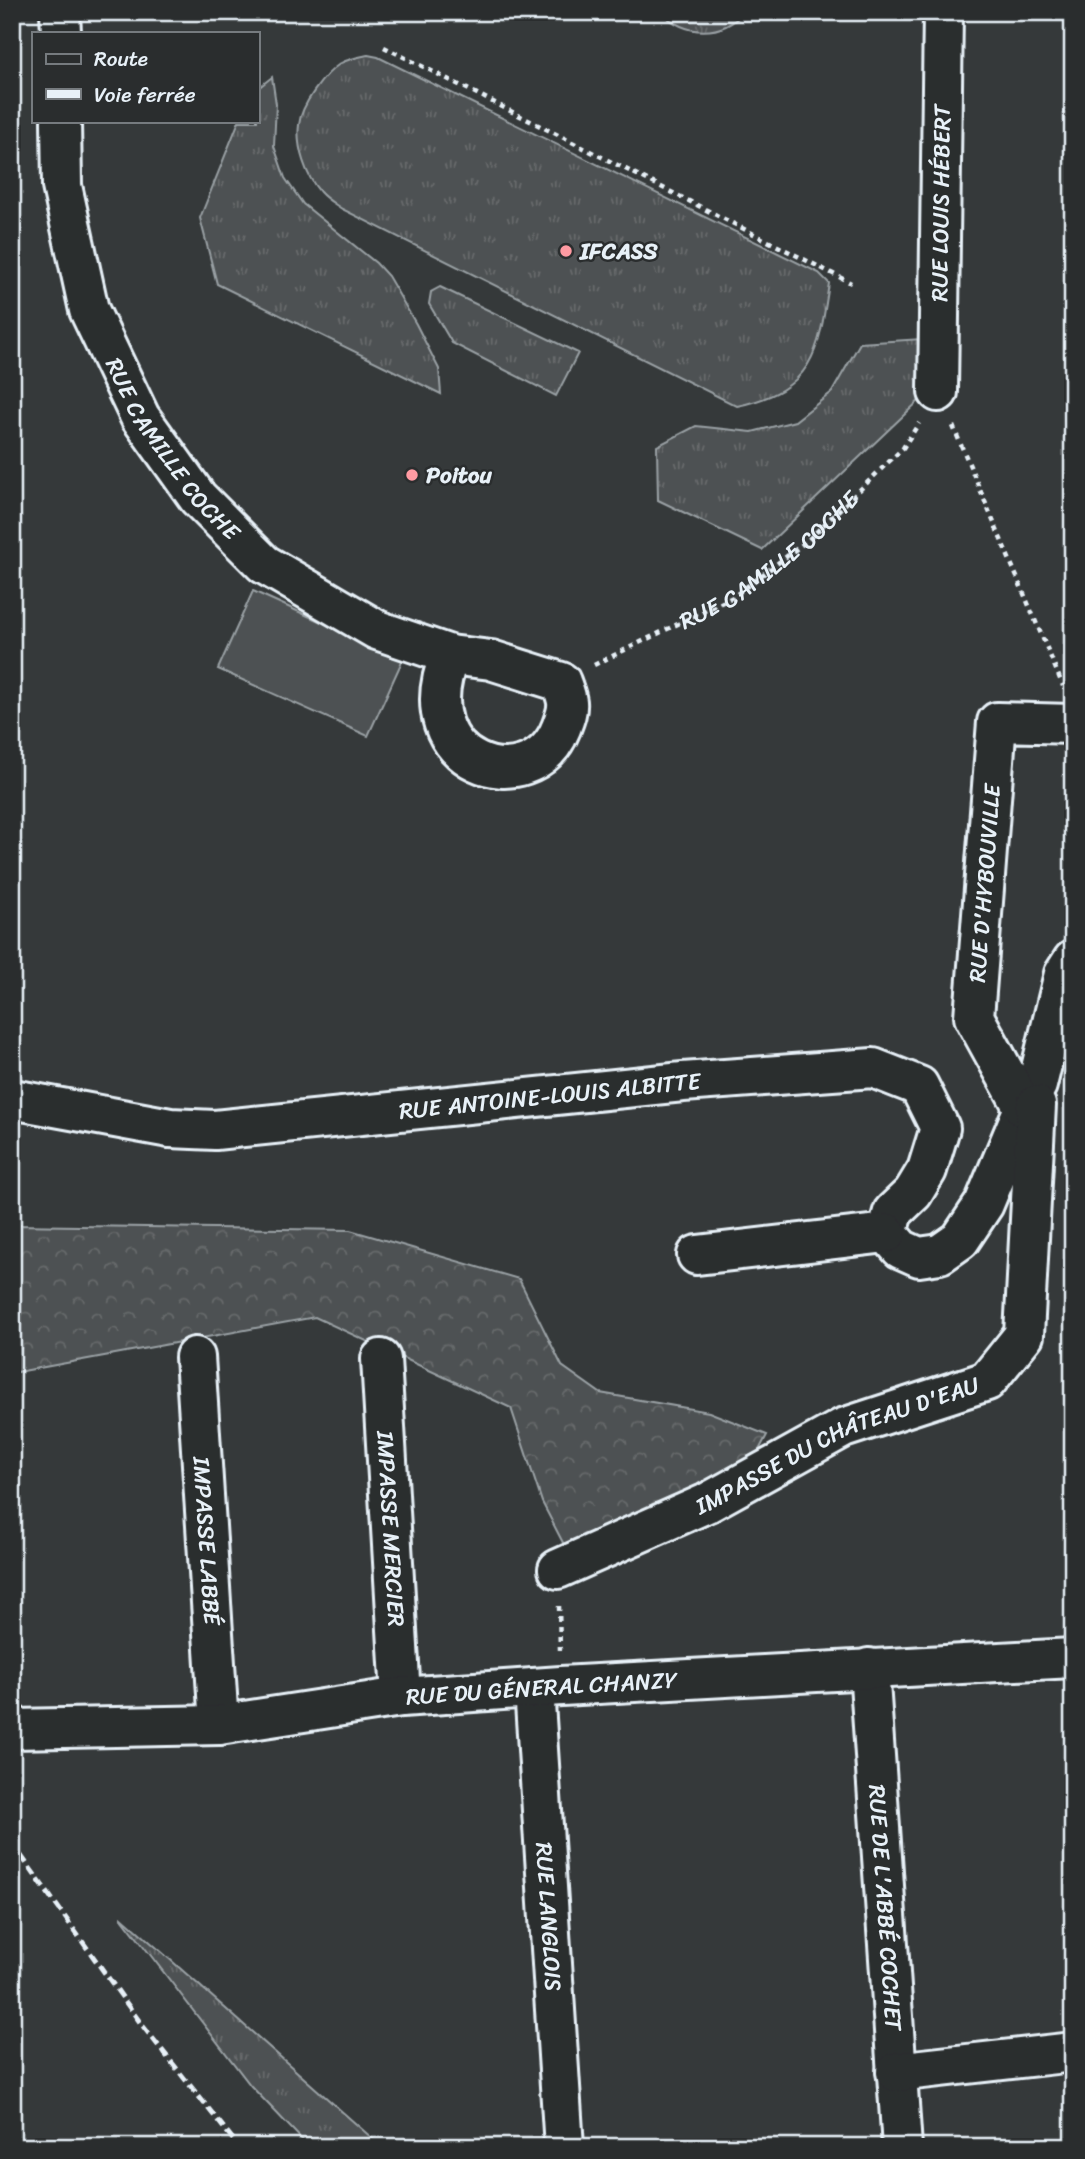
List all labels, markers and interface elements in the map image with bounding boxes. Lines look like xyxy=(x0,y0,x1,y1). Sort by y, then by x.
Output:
legend xyxy=(32,32,259,122)
text: Route xyxy=(94,40,148,78)
text: Voie ferrée xyxy=(94,76,196,114)
street label: RUE LOUIS HÉBERT xyxy=(919,103,962,302)
place label: IFCASS xyxy=(579,231,658,272)
marker: IFCASS xyxy=(558,243,574,259)
street label: RUE CAMILLE COCHE xyxy=(94,350,251,551)
place label: Poitou xyxy=(426,455,492,496)
marker: Poitou xyxy=(404,467,420,483)
street label: RUE CAMILLE COCHE xyxy=(672,479,870,641)
street label: RUE D'HYBOUVILLE xyxy=(956,781,1013,984)
street label: RUE ANTOINE-LOUIS ALBITTE xyxy=(397,1060,703,1132)
street label: IMPASSE DU CHÂTEAU D'EAU xyxy=(688,1364,985,1527)
street label: IMPASSE MERCIER xyxy=(365,1429,417,1628)
street label: IMPASSE LABBÉ xyxy=(181,1454,233,1627)
street label: RUE DU GÉNERAL CHANZY xyxy=(404,1659,680,1717)
street label: RUE DE L'ABBÉ COCHET xyxy=(857,1783,915,2033)
street label: RUE LANGLOIS xyxy=(524,1841,574,1992)

